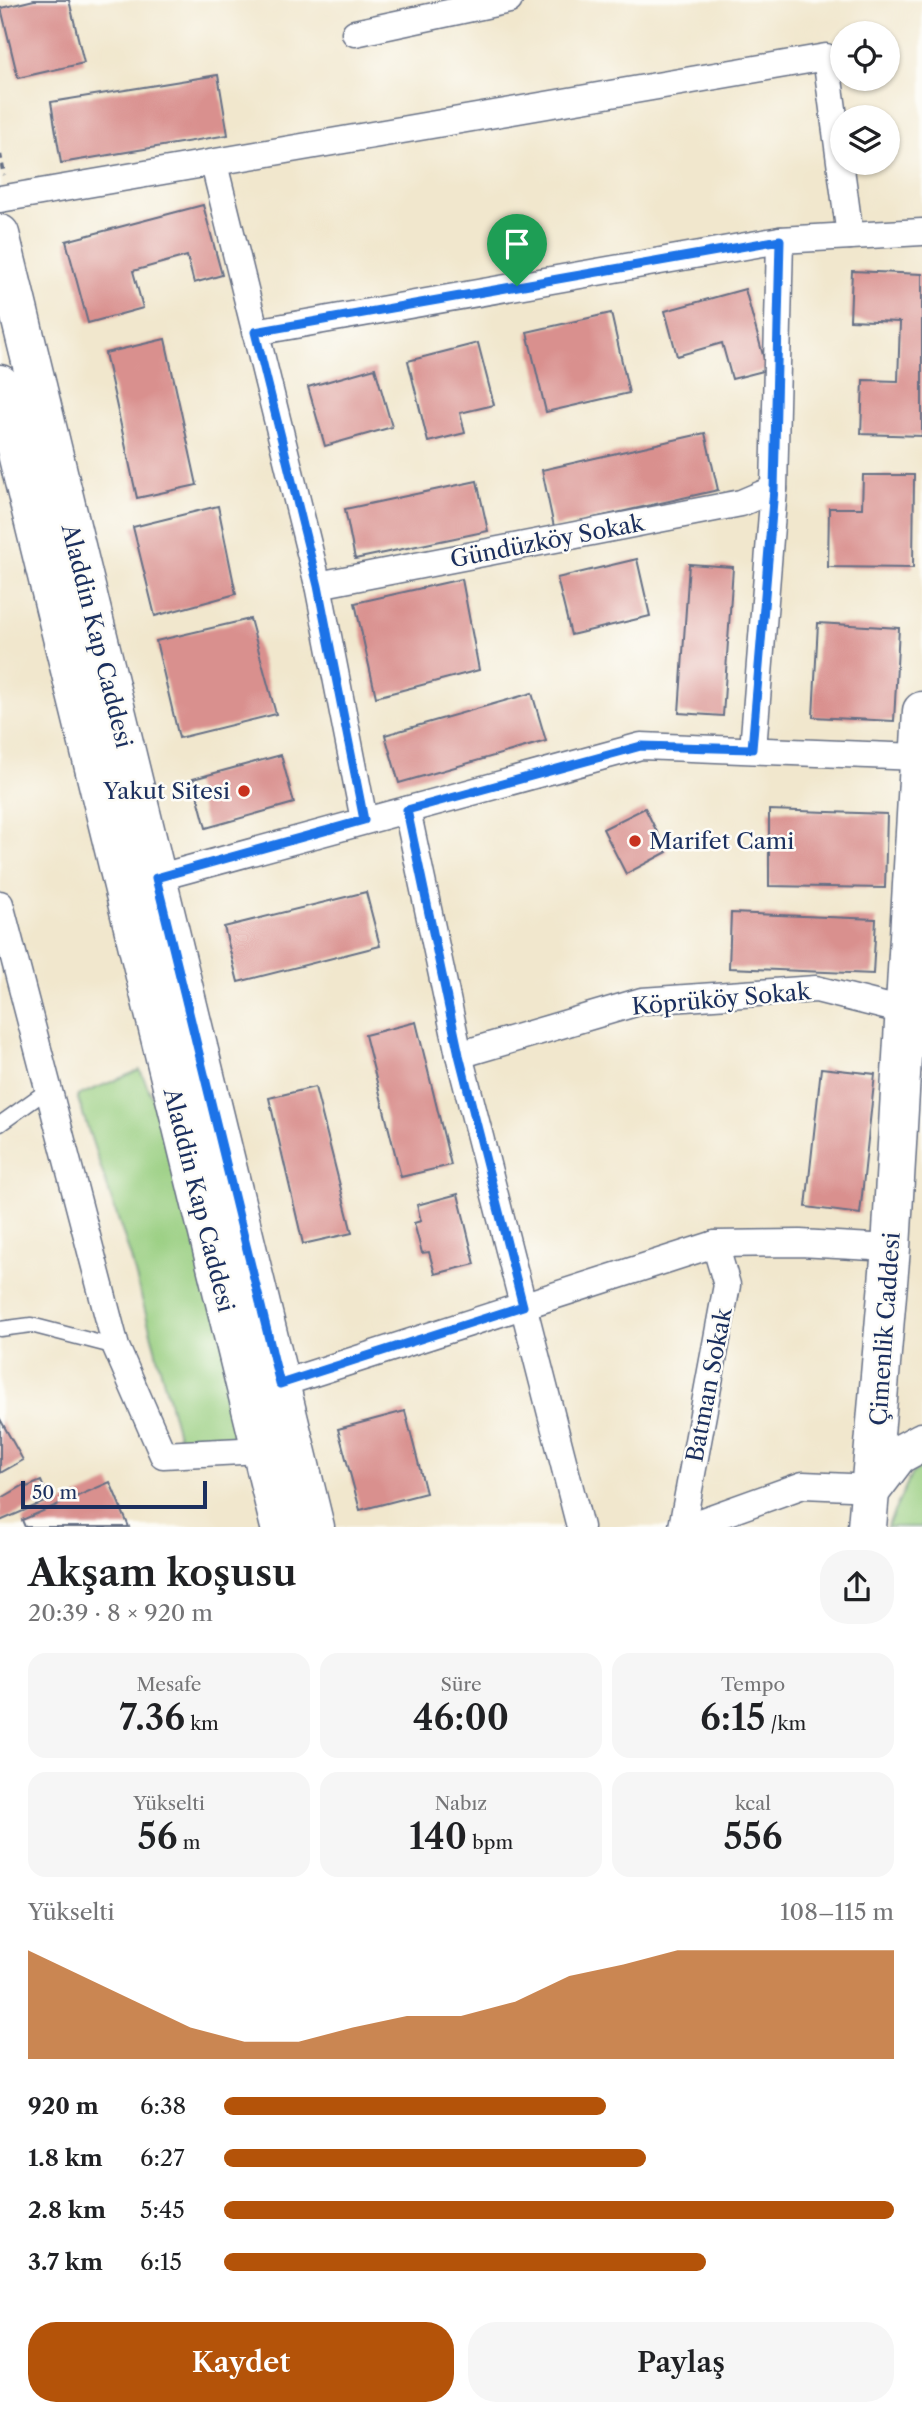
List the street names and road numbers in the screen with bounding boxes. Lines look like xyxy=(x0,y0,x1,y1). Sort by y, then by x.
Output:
street label: Gündüzköy Sokak xyxy=(448,508,648,573)
street label: Aladdin Kap Caddesi xyxy=(55,520,138,751)
street label: Köprüköy Sokak xyxy=(631,977,813,1021)
street label: Aladdin Kap Caddesi xyxy=(157,1084,240,1315)
street label: Çimenlik Caddesi xyxy=(864,1231,906,1427)
street label: Batman Sokak xyxy=(680,1304,738,1464)

